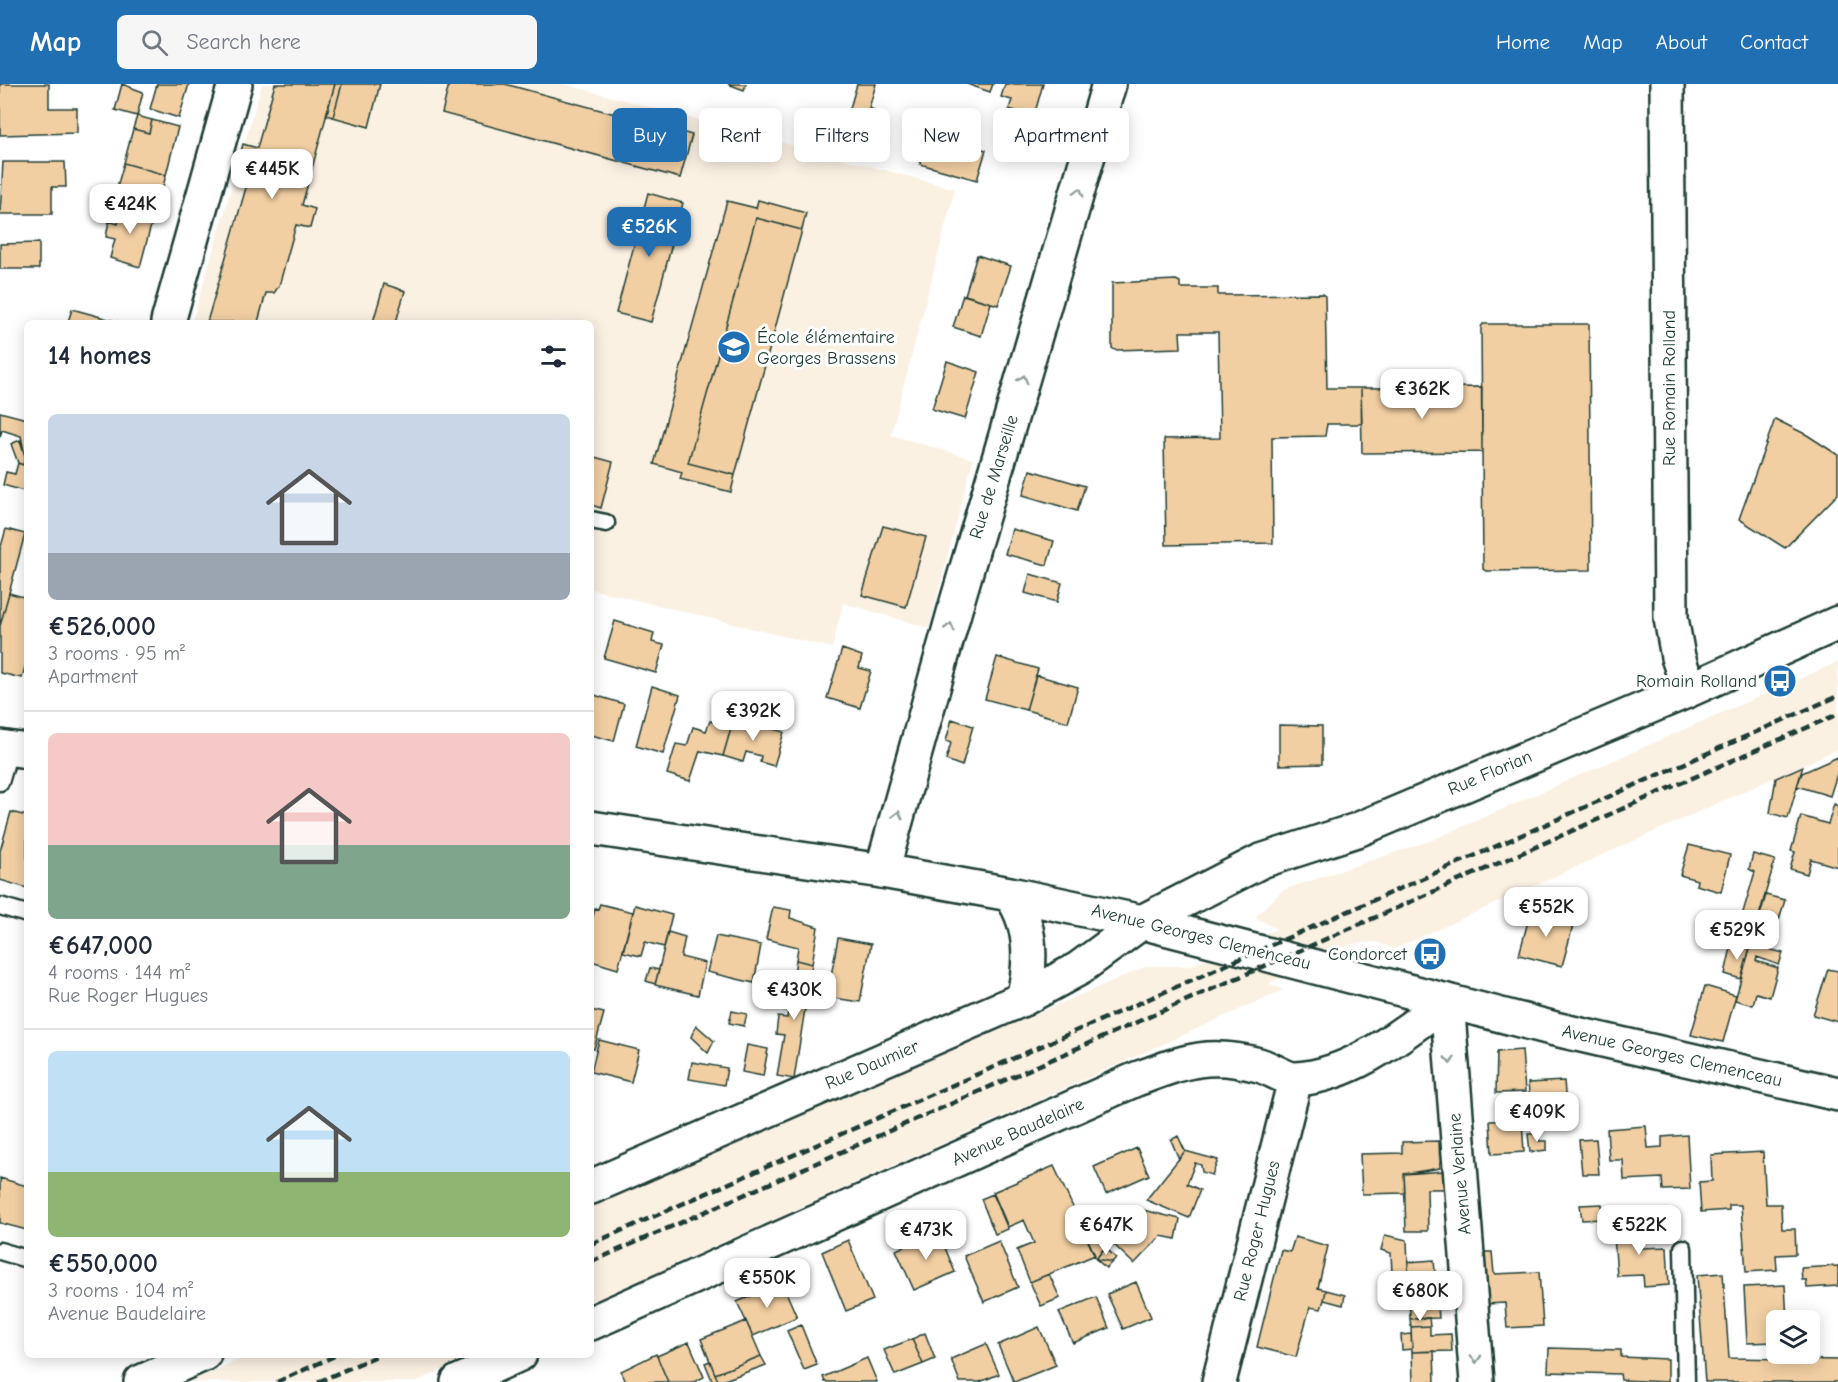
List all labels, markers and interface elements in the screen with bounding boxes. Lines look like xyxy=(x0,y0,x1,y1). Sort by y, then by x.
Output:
search box xyxy=(117,15,537,69)
text: Map xyxy=(30,26,81,58)
icon: search xyxy=(138,26,171,59)
text: Search here xyxy=(186,29,301,55)
text: Home xyxy=(1496,30,1550,54)
text: Map xyxy=(1583,30,1623,54)
text: About xyxy=(1656,30,1707,54)
text: Contact xyxy=(1740,30,1808,54)
chip: Buy xyxy=(612,108,687,162)
chip: Rent xyxy=(699,108,782,162)
chip: Filters xyxy=(794,108,890,162)
chip: New xyxy=(902,108,981,162)
chip: Apartment xyxy=(993,108,1129,162)
pin: €445K xyxy=(230,149,314,200)
text: €445K xyxy=(245,157,299,180)
pin: €424K xyxy=(88,184,172,235)
one-way arrow xyxy=(1071,188,1084,198)
text: €424K xyxy=(103,192,157,215)
pin: €526K xyxy=(607,207,691,258)
text: €526K xyxy=(621,215,677,238)
street label: Rue Romain Rolland xyxy=(1659,310,1680,466)
place label: École élémentaire Georges Brassens xyxy=(757,326,896,369)
school or university icon: École élémentaire Georges Brassens xyxy=(716,329,752,365)
icon: filters xyxy=(537,340,570,373)
text: 14 homes xyxy=(48,341,151,371)
pin: €362K xyxy=(1380,369,1464,420)
one-way arrow xyxy=(1016,374,1028,385)
text: €362K xyxy=(1394,377,1450,400)
street label: Rue de Marseille xyxy=(965,412,1023,542)
icon: home xyxy=(255,453,363,561)
text: €526,000 xyxy=(48,612,156,642)
one-way arrow xyxy=(943,622,955,633)
text: 3 rooms · 95 m² xyxy=(48,642,185,665)
bus stop icon: Romain Rolland xyxy=(1762,663,1798,699)
text: Apartment xyxy=(48,665,138,688)
place label: Romain Rolland xyxy=(1636,671,1757,692)
pin: €392K xyxy=(711,691,795,742)
text: €392K xyxy=(725,699,781,722)
street label: Rue Florian xyxy=(1445,746,1535,800)
icon: home xyxy=(255,772,363,880)
one-way arrow xyxy=(891,810,903,821)
pin: €552K xyxy=(1504,887,1588,938)
text: €552K xyxy=(1518,895,1574,918)
street label: Avenue Georges Clemenceau xyxy=(1089,900,1313,974)
pin: €529K xyxy=(1695,910,1779,961)
text: €529K xyxy=(1709,918,1765,941)
text: €647,000 xyxy=(48,931,153,961)
bus stop icon: Condorcet xyxy=(1412,936,1448,972)
place label: Condorcet xyxy=(1328,944,1408,965)
text: 4 rooms · 144 m² xyxy=(48,961,190,984)
pin: €430K xyxy=(752,970,836,1021)
text: €430K xyxy=(766,978,822,1001)
text: Rue Roger Hugues xyxy=(48,984,208,1007)
street label: Avenue Georges Clemenceau xyxy=(1560,1020,1784,1092)
street label: Rue Daumier xyxy=(822,1035,923,1094)
one-way arrow xyxy=(1443,1055,1456,1064)
icon: home xyxy=(255,1090,363,1198)
pin: €409K xyxy=(1495,1092,1579,1143)
street label: Avenue Baudelaire xyxy=(949,1093,1087,1171)
text: €409K xyxy=(1509,1100,1565,1123)
street label: Avenue Verlaine xyxy=(1444,1112,1476,1236)
street label: Rue Roger Hugues xyxy=(1229,1159,1285,1303)
pin: €647K xyxy=(1064,1205,1148,1256)
pin: €522K xyxy=(1597,1205,1681,1256)
pin: €473K xyxy=(884,1210,968,1261)
text: €647K xyxy=(1079,1213,1133,1236)
text: €522K xyxy=(1611,1213,1667,1236)
text: €473K xyxy=(899,1218,953,1241)
text: €550,000 xyxy=(48,1249,158,1279)
pin: €550K xyxy=(725,1258,809,1309)
text: €550K xyxy=(738,1266,796,1289)
pin: €680K xyxy=(1378,1271,1462,1322)
text: 3 rooms · 104 m² xyxy=(48,1279,193,1302)
text: €680K xyxy=(1391,1279,1449,1302)
text: Avenue Baudelaire xyxy=(48,1302,206,1325)
map controls xyxy=(1766,1310,1820,1364)
button: layers xyxy=(1766,1310,1820,1364)
one-way arrow xyxy=(1470,1354,1483,1363)

